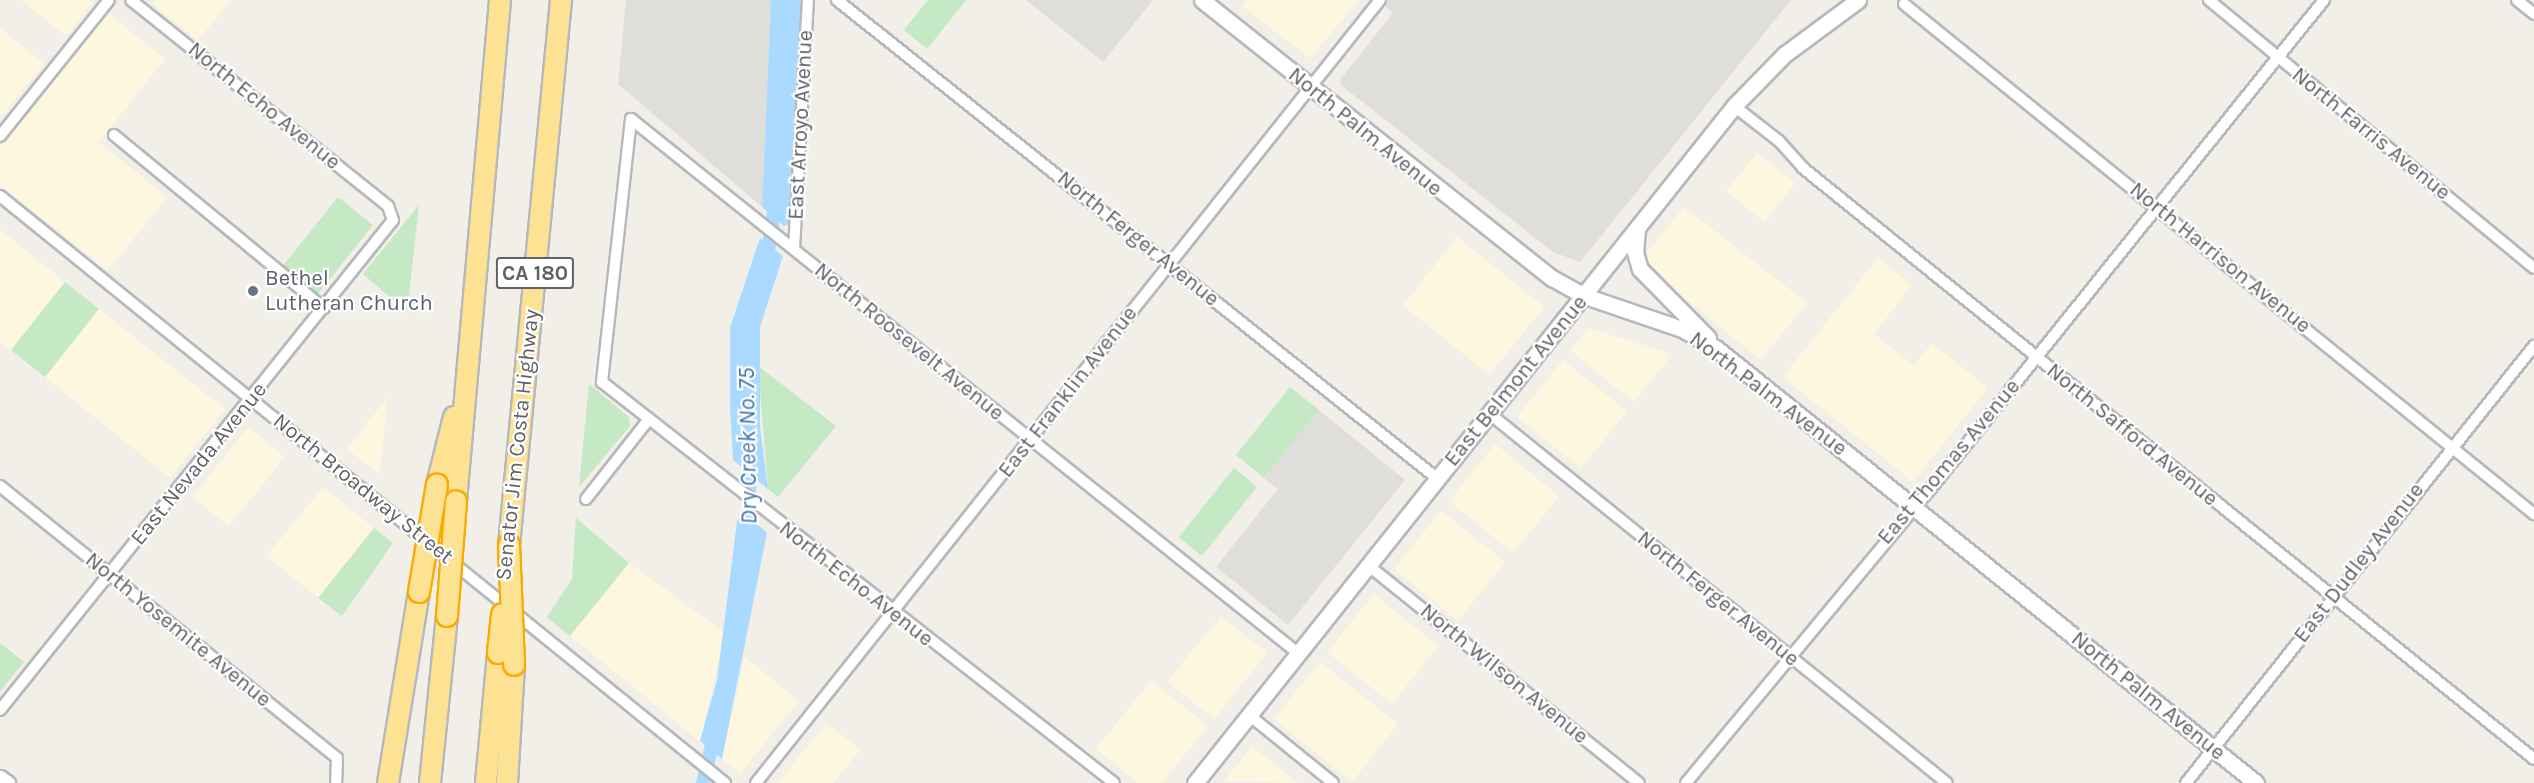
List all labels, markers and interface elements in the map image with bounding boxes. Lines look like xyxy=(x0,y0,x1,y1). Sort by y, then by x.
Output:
street label: East Arroyo Avenue xyxy=(783,29,819,221)
street label: North Echo Avenue xyxy=(182,36,346,176)
street label: North Palm Avenue xyxy=(1283,62,1447,202)
street label: North Farris Avenue xyxy=(2286,62,2456,206)
street label: North Ferger Avenue xyxy=(1052,166,1224,312)
street label: North Harrison Avenue xyxy=(2124,177,2316,339)
road number: CA 180 xyxy=(494,255,576,291)
street label: North Roosevelt Avenue xyxy=(809,257,1009,427)
place label: Bethel Lutheran Church xyxy=(265,265,433,316)
marker: Bethel Lutheran Church xyxy=(246,284,260,298)
street label: East Belmont Avenue xyxy=(1439,290,1593,472)
street label: East Franklin Avenue xyxy=(993,301,1143,483)
street label: Senator Jim Costa Highway xyxy=(491,308,545,582)
street label: North Palm Avenue xyxy=(1684,326,1852,462)
street label: North Safford Avenue xyxy=(2041,358,2223,512)
water label: Dry Creek No. 75 xyxy=(732,367,764,525)
street label: East Thomas Avenue xyxy=(1872,374,2026,550)
street label: East Nevada Avenue xyxy=(125,377,273,551)
street label: North Broadway Street xyxy=(267,408,459,570)
street label: East Dudley Avenue xyxy=(2288,478,2430,648)
street label: North Echo Avenue xyxy=(774,516,938,652)
street label: North Ferger Avenue xyxy=(1632,526,1804,672)
street label: North Yosemite Avenue xyxy=(80,547,276,713)
street label: North Wilson Avenue xyxy=(1415,598,1593,750)
street label: North Palm Avenue xyxy=(2066,626,2230,766)

